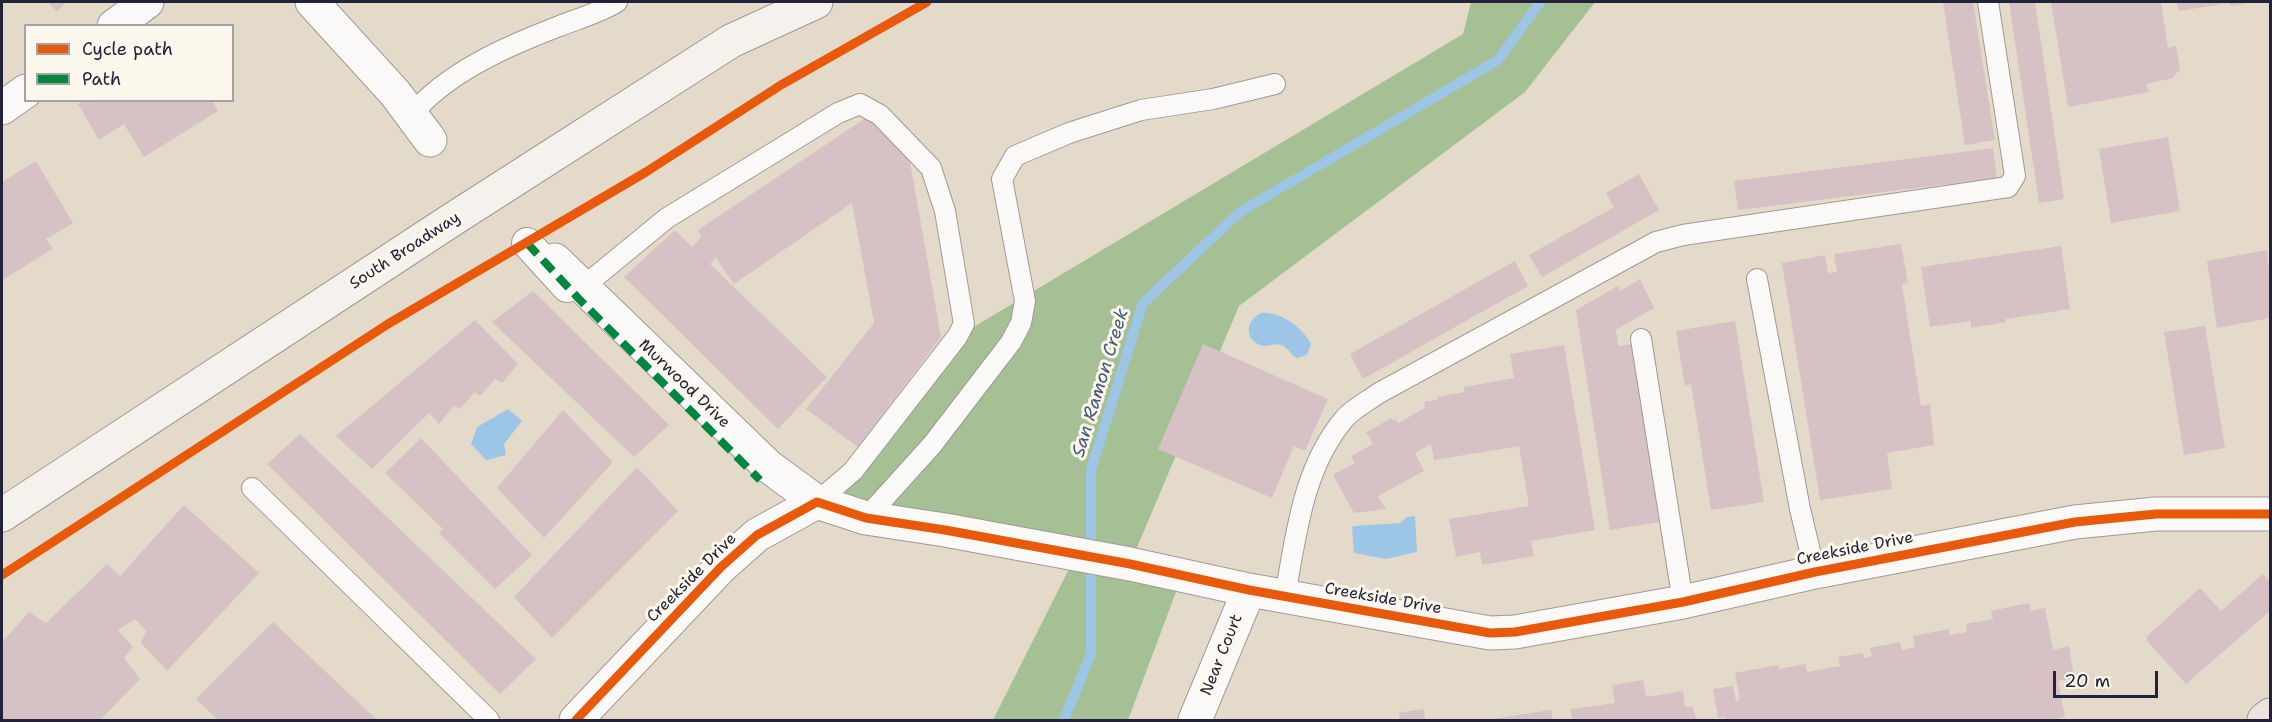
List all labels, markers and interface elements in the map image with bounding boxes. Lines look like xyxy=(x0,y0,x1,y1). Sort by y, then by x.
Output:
legend xyxy=(24,24,234,102)
text: Cycle path xyxy=(82,37,173,61)
text: Path xyxy=(82,67,121,91)
street label: South Broadway xyxy=(346,208,464,294)
water label: San Ramon Creek xyxy=(1068,306,1134,460)
street label: Murwood Drive xyxy=(634,335,734,433)
street label: Creekside Drive xyxy=(1795,528,1915,570)
street label: Creekside Drive xyxy=(643,529,741,627)
street label: Creekside Drive xyxy=(1323,579,1443,619)
street label: Near Court xyxy=(1197,612,1247,698)
scale bar xyxy=(2056,659,2161,697)
text: 20 m xyxy=(2064,669,2110,693)

